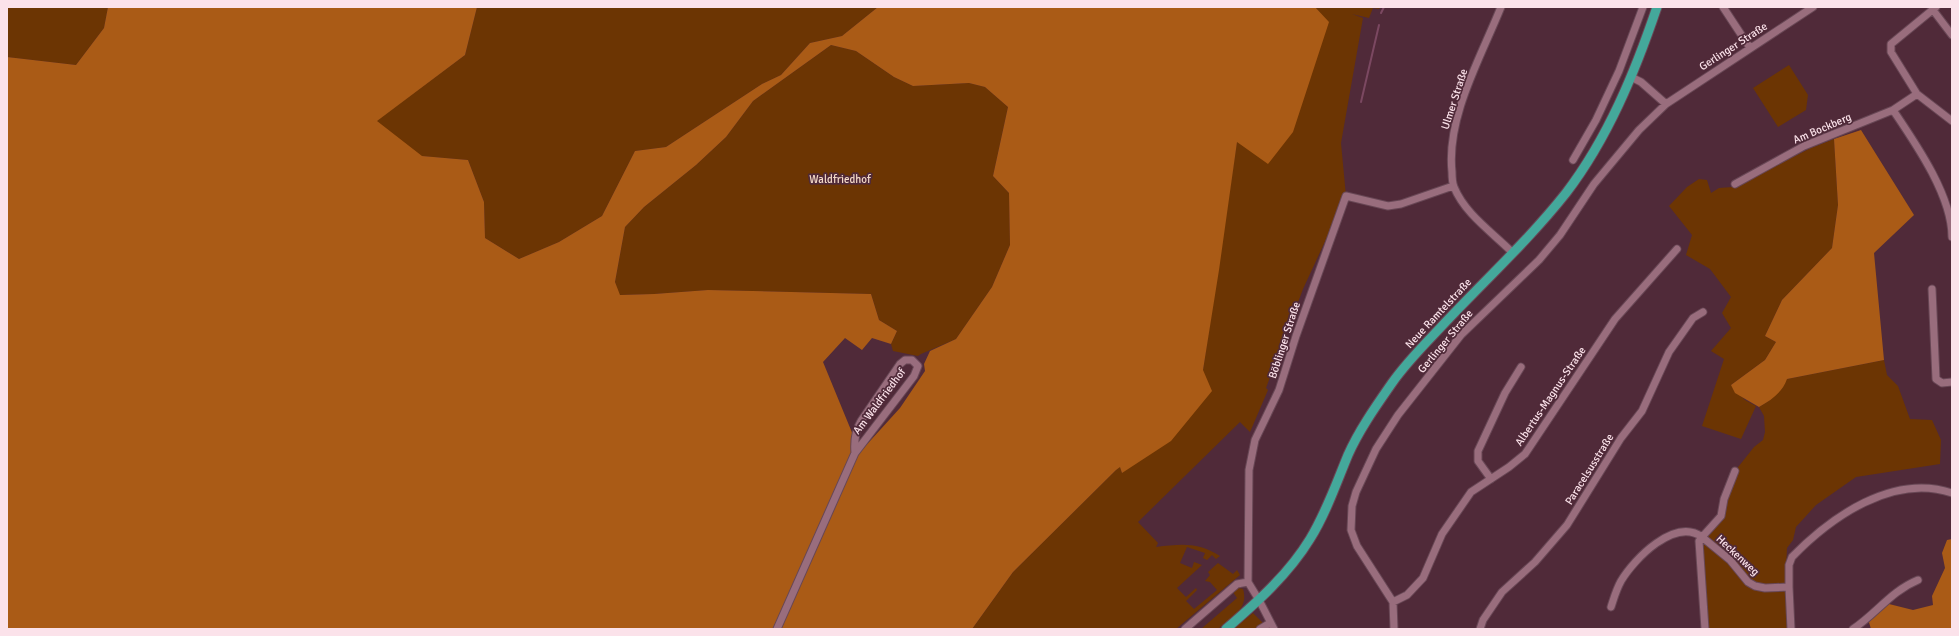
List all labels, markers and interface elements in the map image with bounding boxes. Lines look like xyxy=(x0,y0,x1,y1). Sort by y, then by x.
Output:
street label: Gerlinger Straße xyxy=(1697,20,1770,73)
street label: Ulmer Straße xyxy=(1439,67,1470,131)
street label: Am Bockberg xyxy=(1791,110,1853,147)
park label: Waldfriedhof xyxy=(809,173,872,186)
street label: Neue Ramtelstraße xyxy=(1403,276,1474,351)
street label: Böblinger Straße xyxy=(1266,300,1303,380)
street label: Gerlinger Straße xyxy=(1415,307,1476,376)
street label: Albertus-Magnus-Straße xyxy=(1512,344,1588,448)
street label: Am Waldfriedhof xyxy=(850,365,909,437)
street label: Paracelsusstraße xyxy=(1562,431,1616,507)
street label: Heckenweg xyxy=(1714,532,1762,579)

